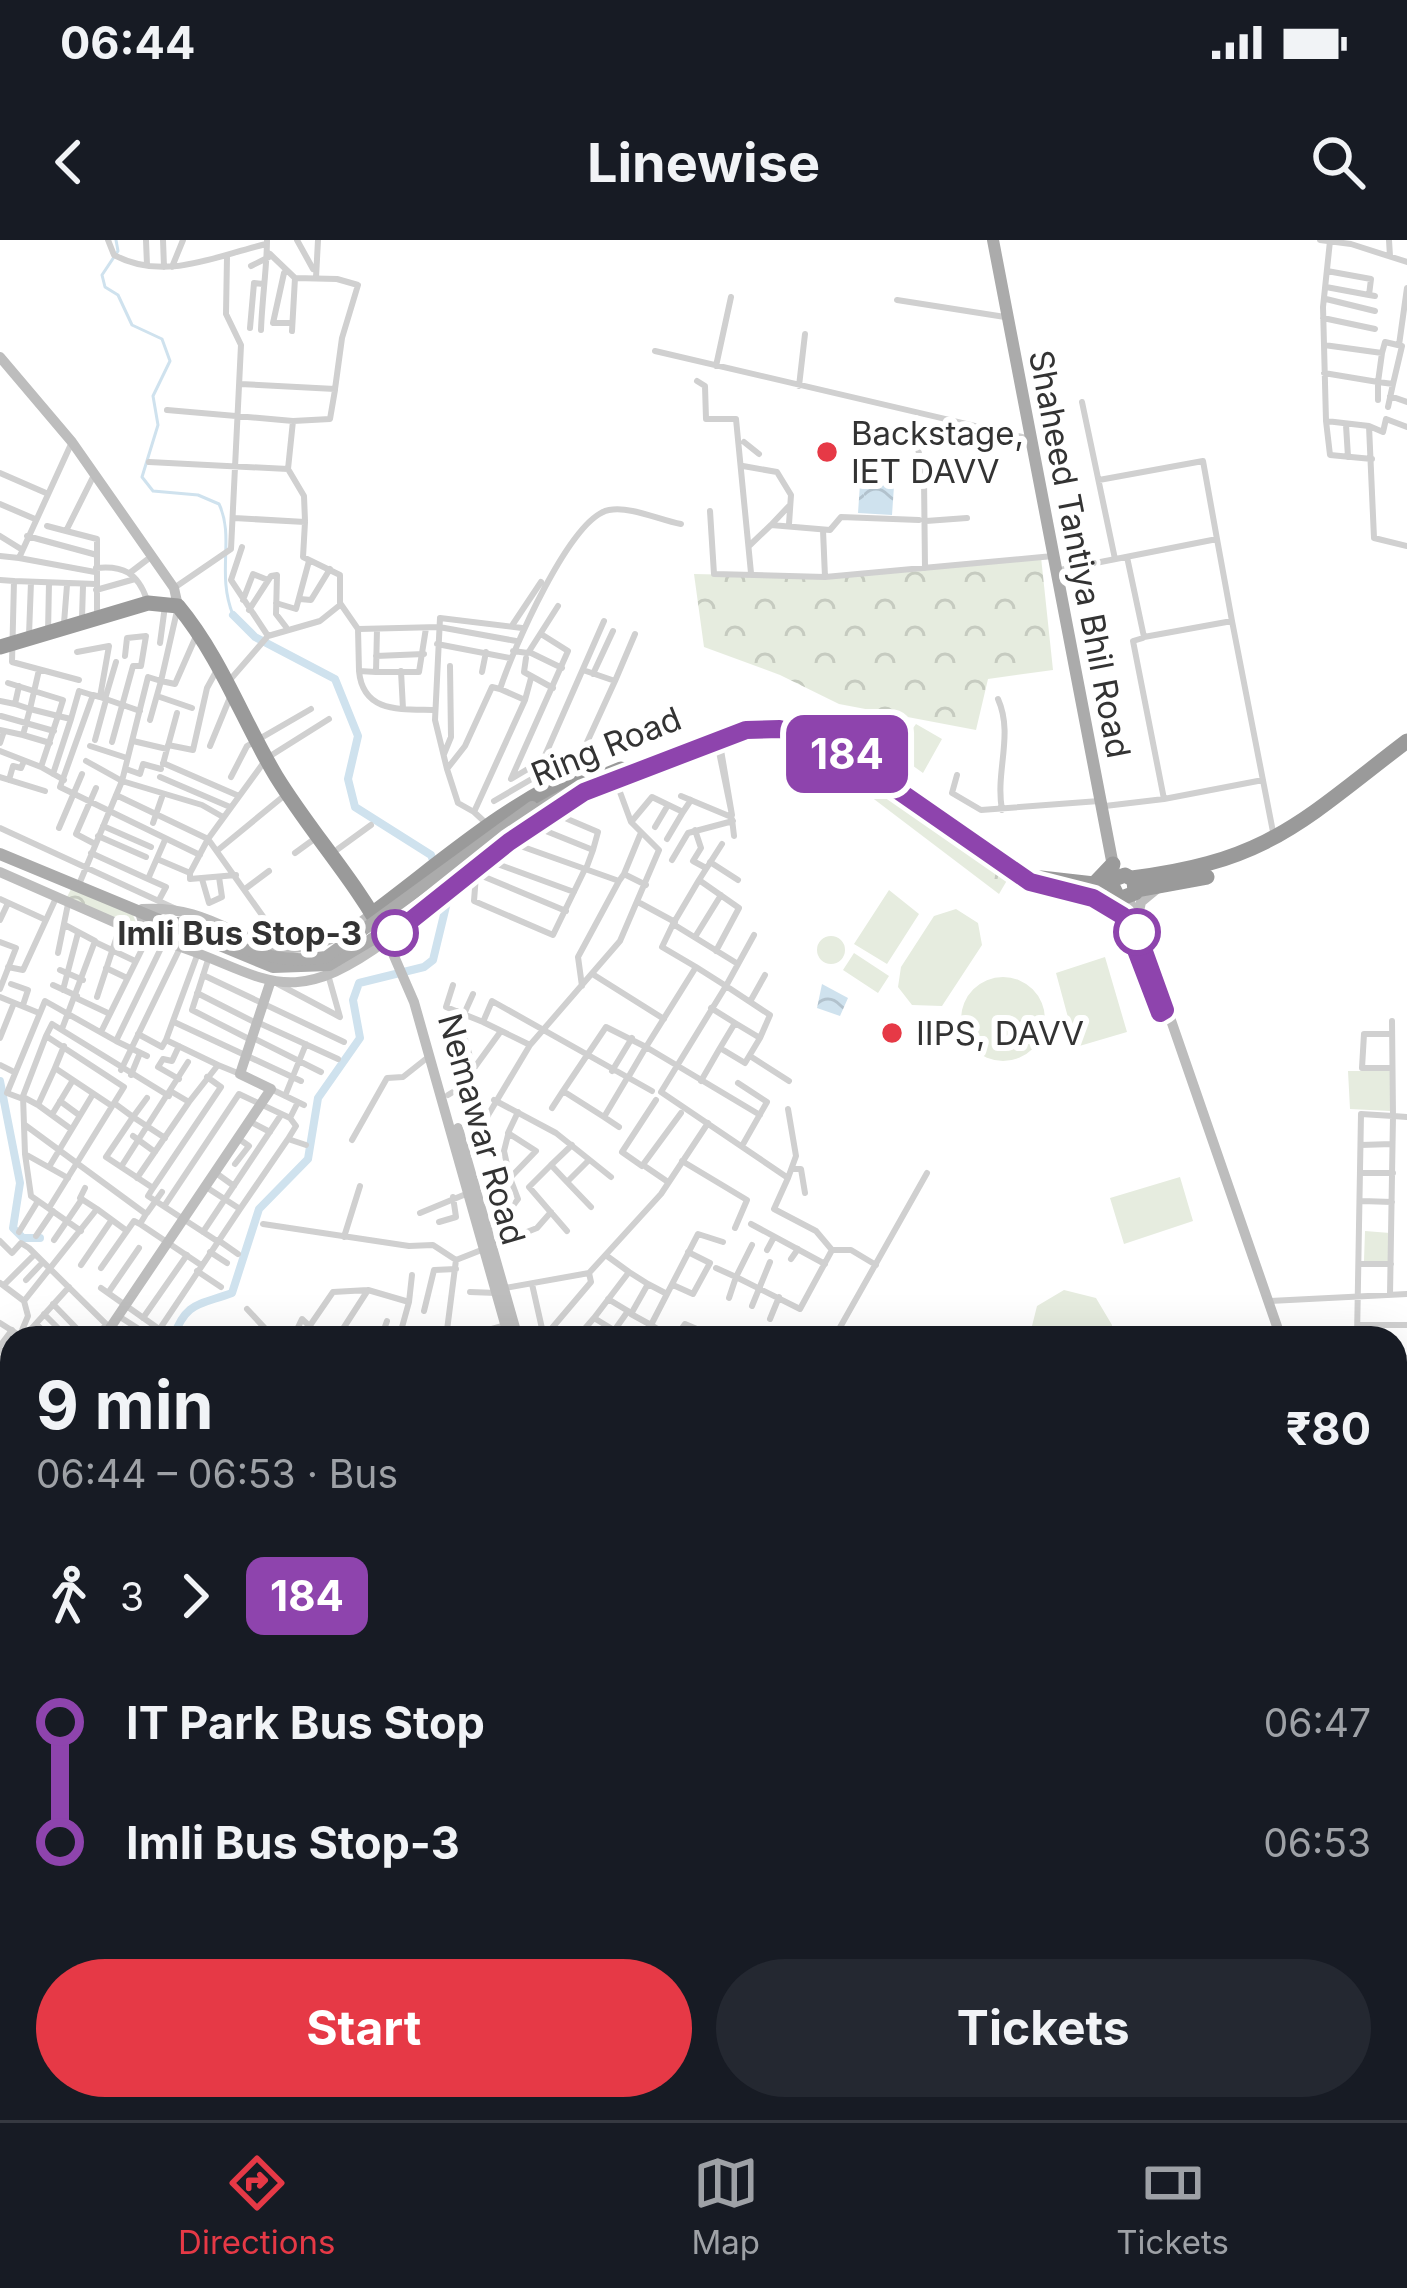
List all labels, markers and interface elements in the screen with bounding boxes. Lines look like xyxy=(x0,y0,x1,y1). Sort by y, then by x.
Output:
text: 06:44 xyxy=(60,15,195,70)
icon: back xyxy=(36,129,102,195)
icon: search xyxy=(1305,129,1371,195)
text: Linewise xyxy=(587,130,820,195)
street label: Shaheed Tantiya Bhil Road xyxy=(1021,347,1139,761)
place label: Backstage, IET DAVV xyxy=(851,413,1024,491)
marker: Backstage, IET DAVV xyxy=(814,439,840,465)
street label: Ring Road xyxy=(525,698,687,794)
line badge: 184 xyxy=(778,715,916,793)
text: 184 xyxy=(810,728,884,779)
unlabelled marker xyxy=(1115,910,1159,954)
marker: Imli Bus Stop-3 xyxy=(373,911,417,955)
place label: Imli Bus Stop-3 xyxy=(117,913,362,953)
street label: Nemawar Road xyxy=(430,1009,534,1249)
place label: IIPS, DAVV xyxy=(916,1013,1084,1053)
marker: IIPS, DAVV xyxy=(879,1020,905,1046)
text: 9 min xyxy=(36,1365,214,1445)
text: ₹80 xyxy=(1286,1401,1371,1456)
text: 06:44 – 06:53 · Bus xyxy=(36,1450,398,1497)
icon: walk xyxy=(36,1563,102,1629)
icon: forward xyxy=(162,1563,228,1629)
text: 184 xyxy=(270,1570,344,1621)
text: 3 xyxy=(120,1573,144,1620)
text: IT Park Bus Stop xyxy=(126,1695,485,1750)
text: 06:47 xyxy=(1264,1699,1371,1746)
text: Imli Bus Stop-3 xyxy=(126,1815,460,1870)
text: 06:53 xyxy=(1263,1819,1371,1866)
button: Start xyxy=(36,1959,692,2097)
button: Tickets xyxy=(716,1959,1371,2097)
tab: Directions xyxy=(178,2150,335,2262)
tab: Map xyxy=(692,2150,760,2262)
tab: Tickets xyxy=(1116,2150,1229,2262)

